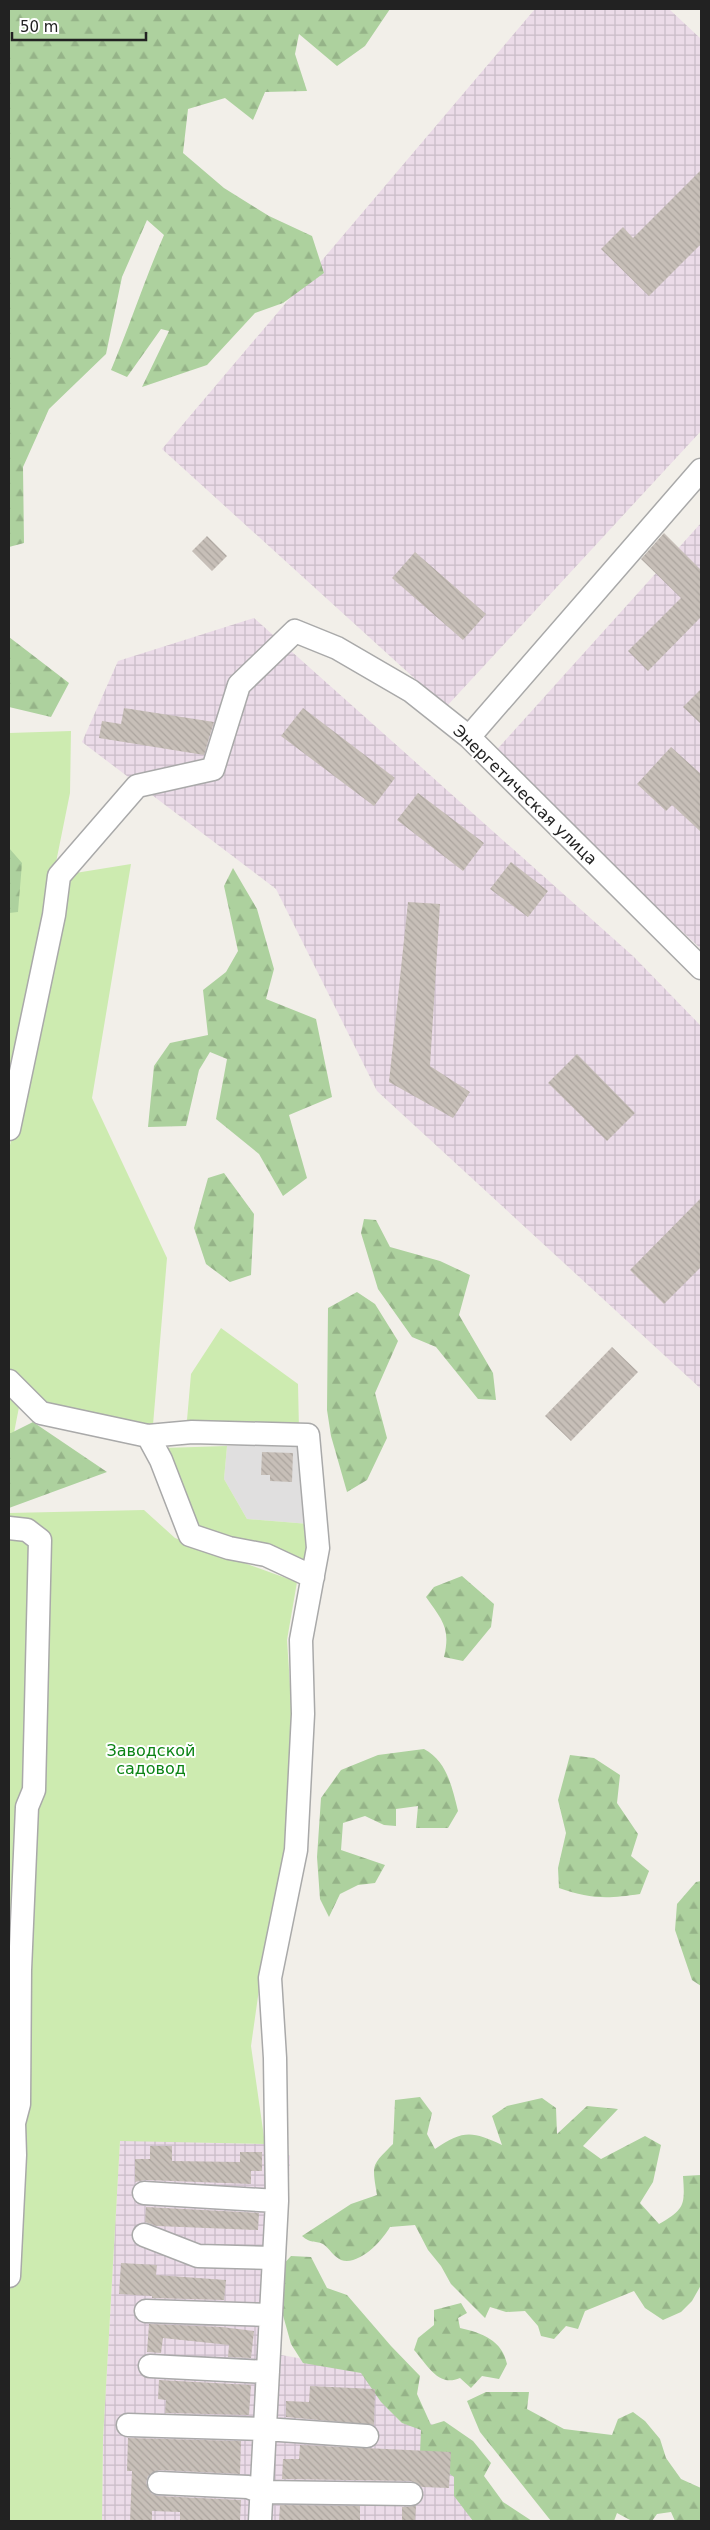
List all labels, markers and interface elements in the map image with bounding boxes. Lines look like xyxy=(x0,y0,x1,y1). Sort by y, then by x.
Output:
scale bar xyxy=(12,10,146,42)
text: 50 m xyxy=(20,18,58,36)
street label: Энергетическая улица xyxy=(449,721,601,869)
park label: Заводской садовод xyxy=(107,1741,196,1778)

